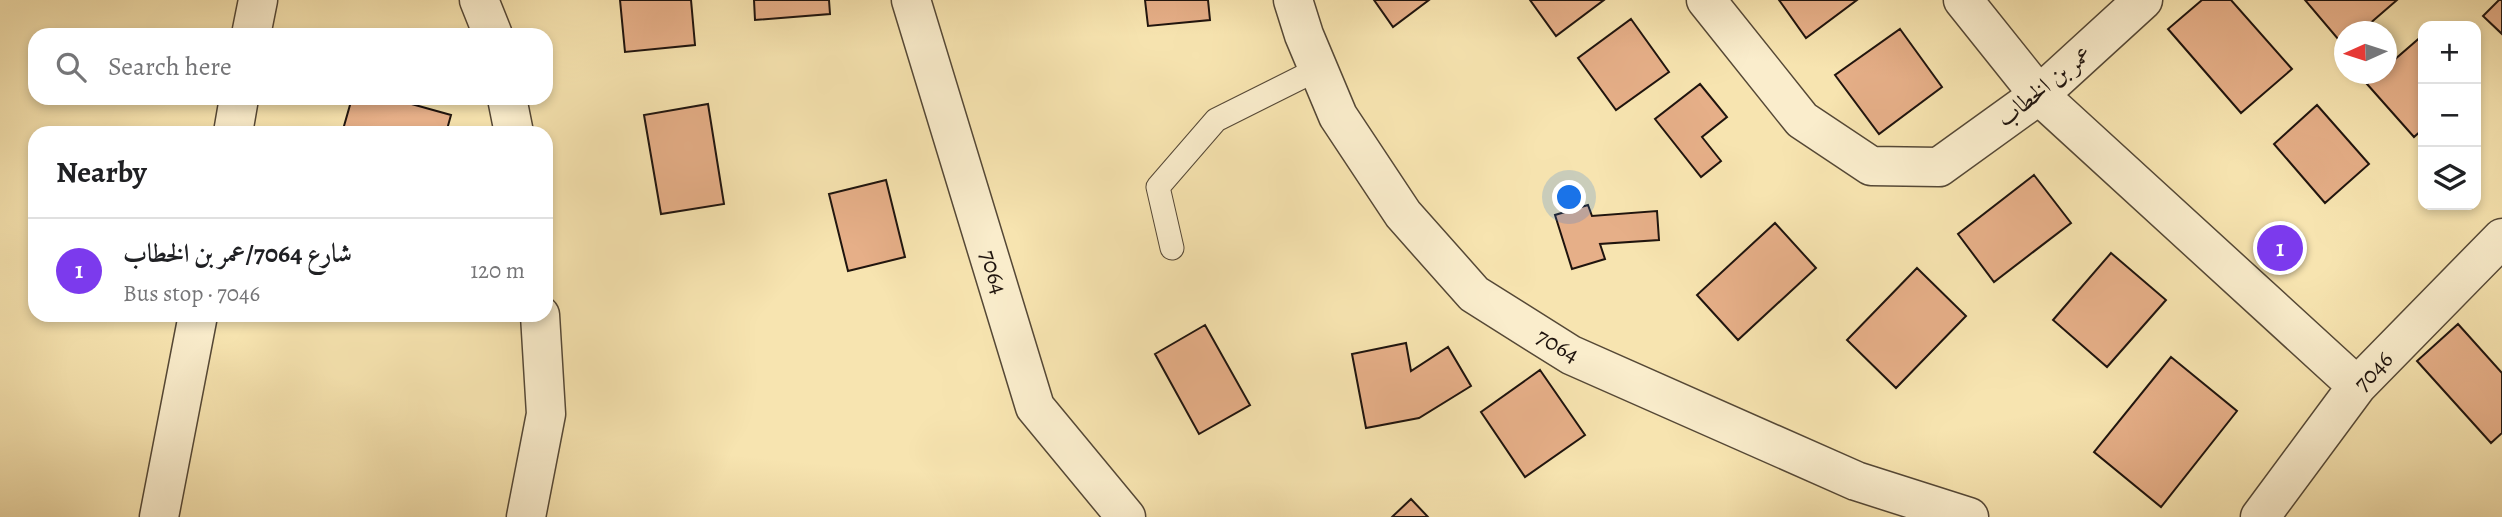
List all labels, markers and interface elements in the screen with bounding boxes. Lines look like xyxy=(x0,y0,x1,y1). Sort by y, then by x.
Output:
north arrow xyxy=(2334,21,2397,84)
map controls xyxy=(2418,21,2481,210)
button: + xyxy=(2418,21,2481,84)
search box xyxy=(28,28,553,105)
street label: عمر بن الخطاب xyxy=(1990,38,2098,134)
icon: search xyxy=(52,48,90,86)
text: Search here xyxy=(108,49,232,84)
button: − xyxy=(2418,84,2481,147)
button: layers xyxy=(2418,147,2481,210)
text: Nearby xyxy=(56,152,147,192)
your location xyxy=(1552,180,1586,214)
pin: 1 xyxy=(2257,222,2303,274)
text: شارع 7064/عمر بن الخطاب xyxy=(123,236,352,271)
street label: 7064 xyxy=(972,246,1016,298)
text: 1 xyxy=(75,255,83,286)
text: 120 m xyxy=(470,255,525,286)
text: Bus stop · 7046 xyxy=(123,278,260,309)
street label: 7064 xyxy=(1531,320,1586,370)
street label: 7046 xyxy=(2346,344,2400,398)

